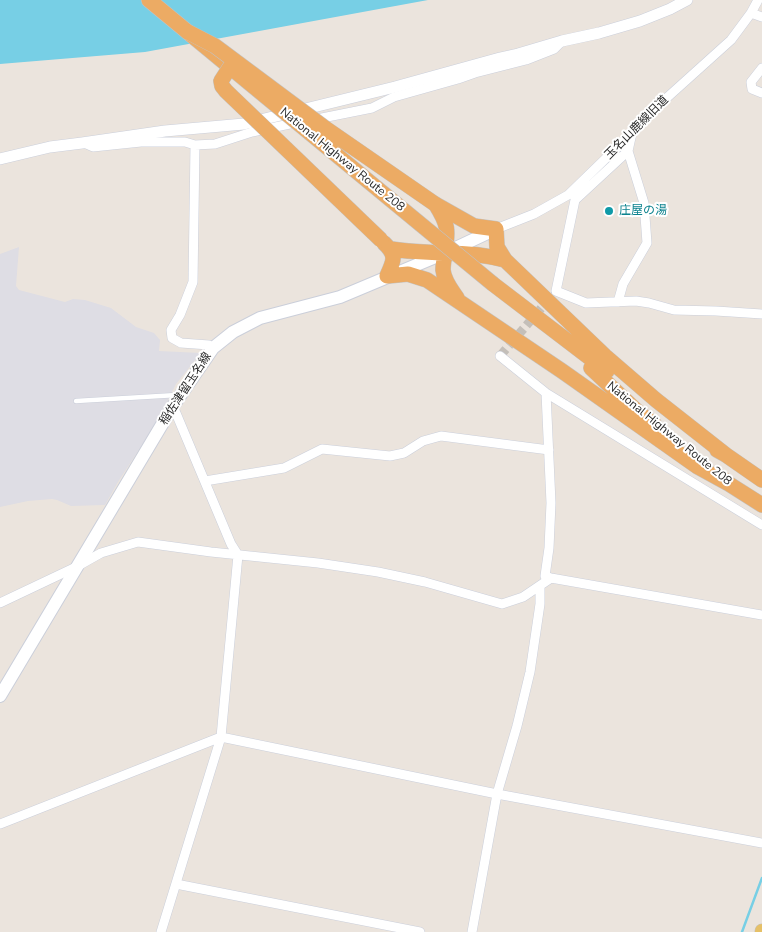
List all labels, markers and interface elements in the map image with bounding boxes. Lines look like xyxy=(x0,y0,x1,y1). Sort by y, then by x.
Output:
street label: 玉名山鹿線旧道 xyxy=(602,93,672,163)
street label: National Highway Route 208 xyxy=(277,105,407,215)
place label: 庄屋の湯 xyxy=(619,204,667,218)
marker: 庄屋の湯 xyxy=(603,205,615,217)
street label: 稲佐津留玉名線 xyxy=(157,350,215,428)
street label: National Highway Route 208 xyxy=(604,379,734,489)

